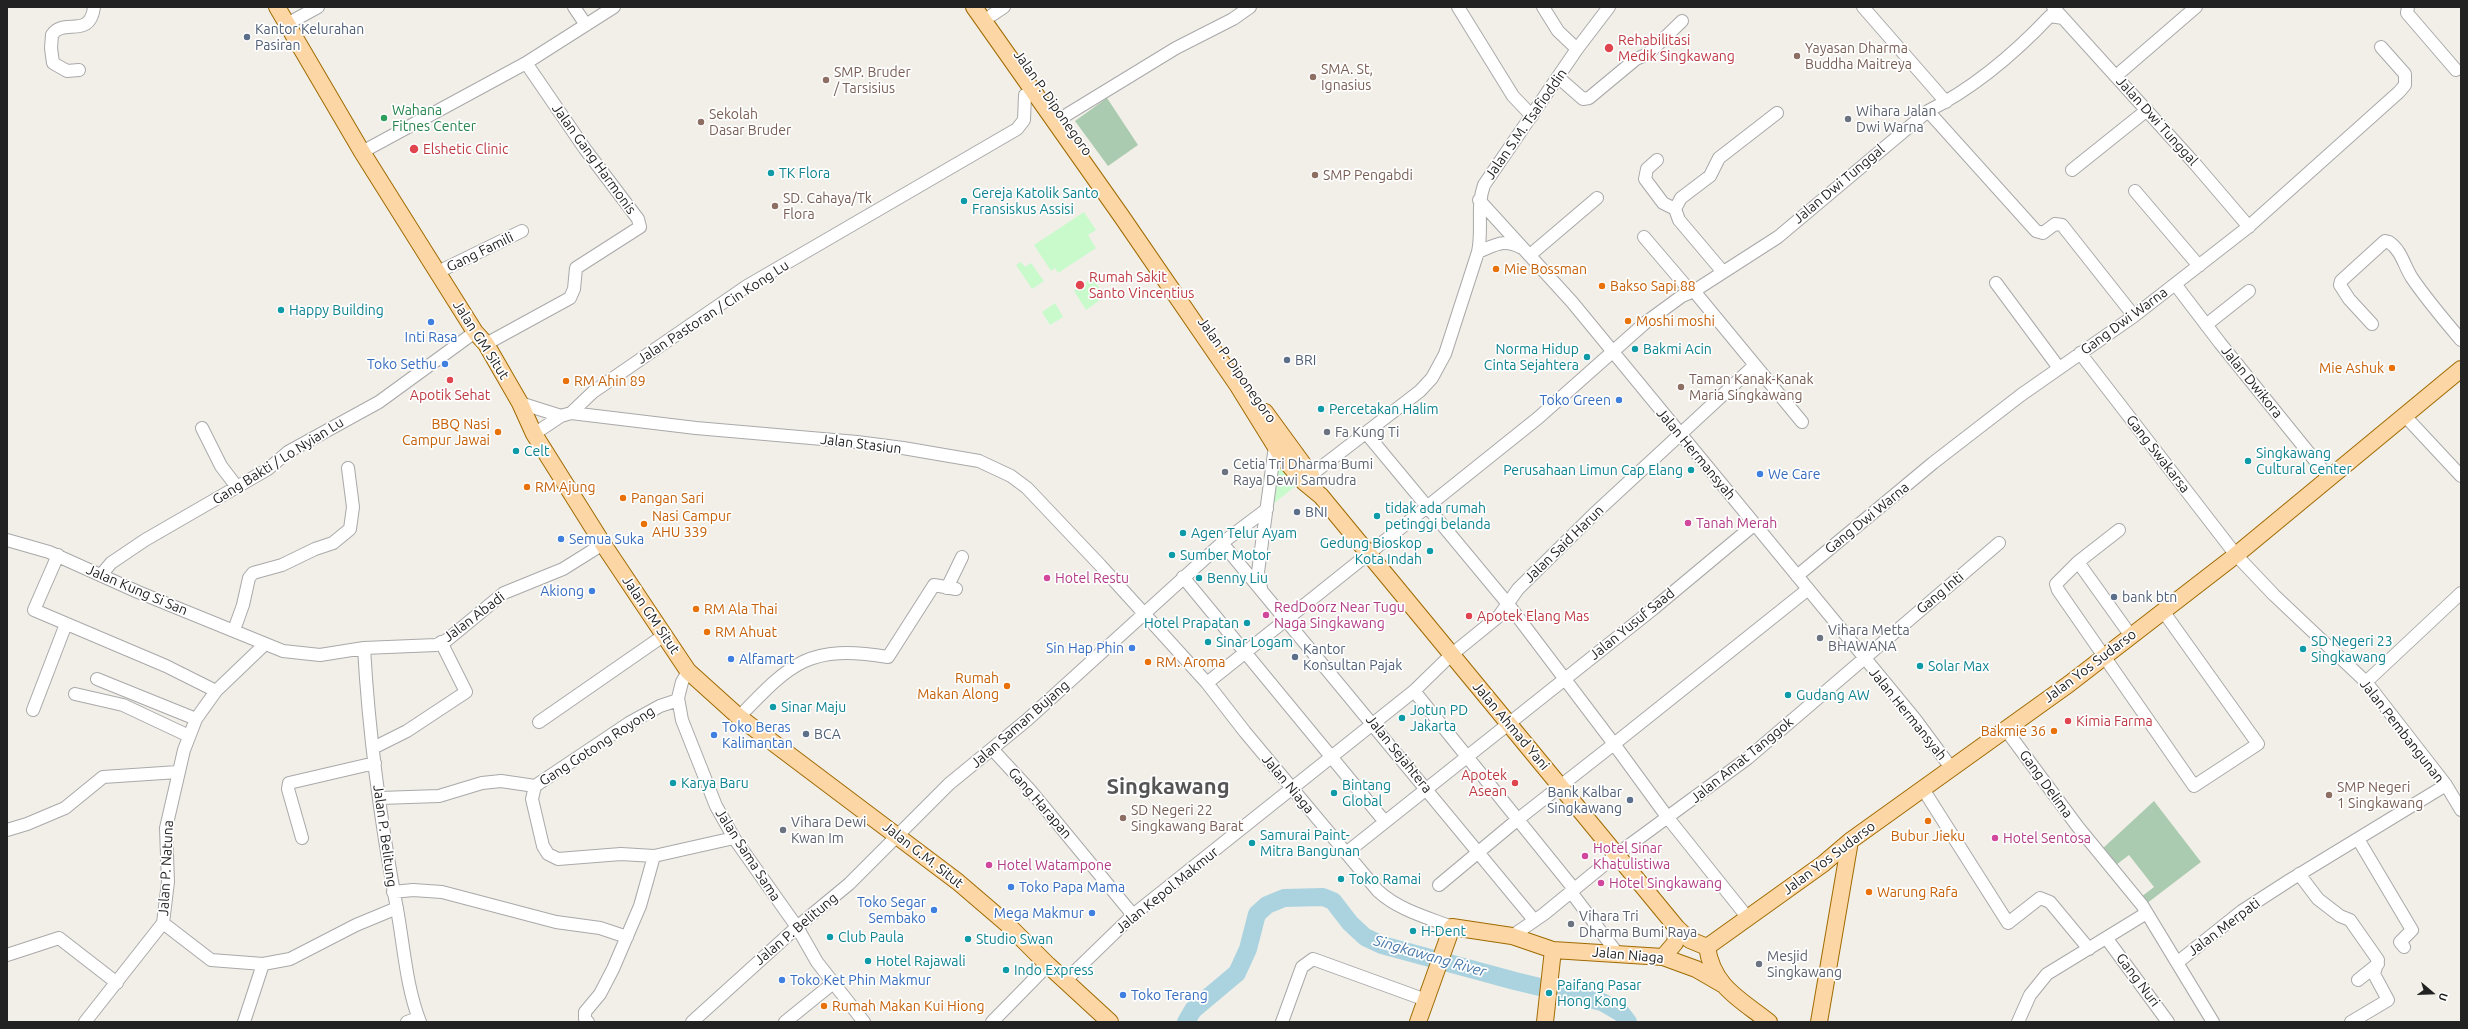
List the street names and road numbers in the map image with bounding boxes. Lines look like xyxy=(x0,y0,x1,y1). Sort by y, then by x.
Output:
street label: Jalan P. Diponegoro xyxy=(1010,47,1096,159)
street label: Jalan S.M. Tsafioddin xyxy=(1481,65,1571,183)
street label: Jalan Dwi Tunggal xyxy=(2113,73,2201,169)
street label: Jalan Gang Harmonis xyxy=(548,101,640,217)
street label: Jalan Dwi Tunggal xyxy=(1790,141,1888,227)
street label: Gang Famili xyxy=(444,229,516,275)
street label: Jalan Pastoran / Cin Kong Lu xyxy=(634,257,792,367)
street label: Gang Dwi Warna xyxy=(2077,284,2171,358)
street label: Jalan GM Situt xyxy=(449,297,513,383)
street label: Jalan P. Diponegoro xyxy=(1194,314,1280,426)
street label: Jalan Dwikora xyxy=(2218,343,2286,421)
street label: Jalan Hermansyah xyxy=(1653,405,1739,503)
street label: Gang Swakarsa xyxy=(2122,412,2194,496)
street label: Gang Bakti / Lo Nyian Lu xyxy=(209,414,347,508)
street label: Jalan Stasiun xyxy=(819,431,903,457)
street label: Gang Dwi Warna xyxy=(1822,479,1912,557)
street label: Jalan Said Harun xyxy=(1521,502,1607,586)
street label: Jalan Kung Si San xyxy=(84,561,190,619)
street label: Gang Inti xyxy=(1913,568,1967,618)
street label: Jalan GM Situt xyxy=(619,573,683,657)
street label: Jalan Yusuf Saad xyxy=(1586,585,1678,663)
street label: Jalan Abadi xyxy=(440,589,508,645)
street label: Jalan Yos Sudarso xyxy=(2040,626,2140,706)
street label: Jalan Hermansyah xyxy=(1866,664,1950,764)
street label: Jalan Pembangunan xyxy=(2356,676,2448,786)
street label: Jalan Saman Bujang xyxy=(967,677,1073,771)
street label: Jalan Ahmad Yani xyxy=(1469,678,1553,774)
street label: Gang Gotong Royong xyxy=(536,702,658,790)
street label: Jalan Sejahtera xyxy=(1362,712,1436,796)
street label: Jalan Amat Tanggok xyxy=(1687,713,1797,807)
street label: Gang Delima xyxy=(2016,747,2076,821)
street label: Jalan Niaga xyxy=(1258,751,1318,817)
street label: Gang Harapan xyxy=(1005,764,1075,842)
street label: Jalan P. Belitung xyxy=(369,784,401,888)
street label: Jalan Sama Sama xyxy=(712,806,784,904)
street label: Jalan G.M. Situt xyxy=(879,818,967,892)
street label: Jalan Yos Sudarso xyxy=(1779,818,1879,898)
street label: Jalan P. Natuna xyxy=(155,820,177,916)
street label: Jalan Kepol Makmur xyxy=(1112,843,1222,937)
street label: Jalan P. Belitung xyxy=(751,889,841,969)
street label: Jalan Merpati xyxy=(2185,895,2263,959)
street label: Jalan Niaga xyxy=(1591,943,1665,967)
street label: Gang Nuri xyxy=(2113,950,2163,1010)

